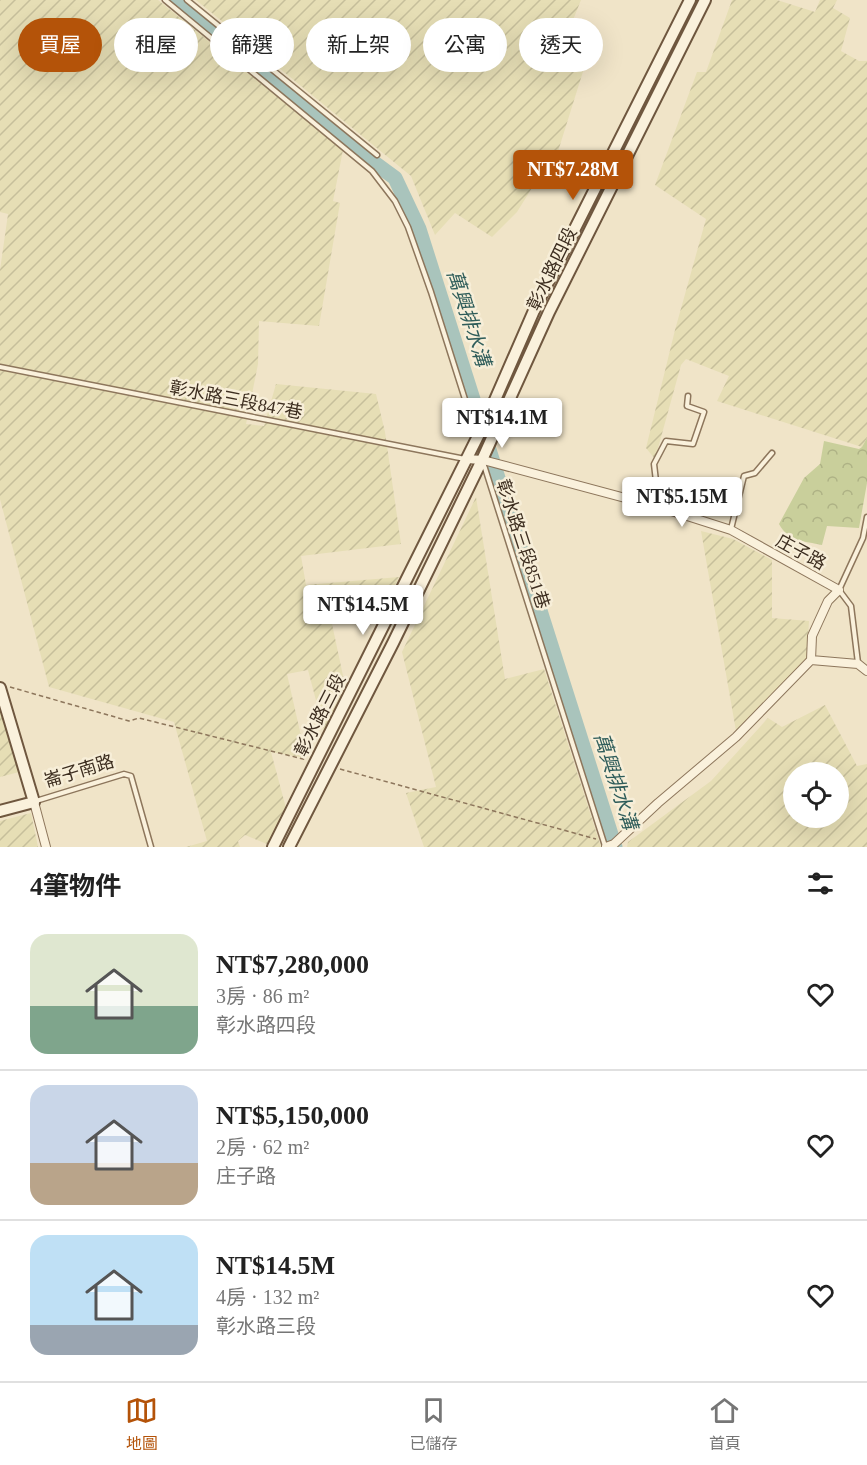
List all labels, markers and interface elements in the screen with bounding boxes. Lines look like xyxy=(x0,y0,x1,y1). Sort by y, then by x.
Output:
chip: 買屋 xyxy=(18,18,102,72)
chip: 租屋 xyxy=(114,18,198,72)
chip: 篩選 xyxy=(210,18,294,72)
chip: 新上架 xyxy=(306,18,411,72)
chip: 公寓 xyxy=(423,18,507,72)
chip: 透天 xyxy=(519,18,603,72)
pin: NT$7.28M xyxy=(511,150,635,201)
text: NT$7.28M xyxy=(527,158,619,180)
street label: 彰水路四段 xyxy=(523,224,581,314)
water label: 萬興排水溝 xyxy=(443,267,496,372)
street label: 彰水路三段847巷 xyxy=(168,377,304,423)
pin: NT$14.1M xyxy=(440,398,564,449)
text: NT$14.1M xyxy=(456,406,548,428)
street label: 彰水路三段851巷 xyxy=(493,477,553,611)
pin: NT$5.15M xyxy=(620,477,744,528)
text: NT$5.15M xyxy=(636,485,728,507)
street label: 庄子路 xyxy=(773,530,829,574)
pin: NT$14.5M xyxy=(301,585,425,636)
text: NT$14.5M xyxy=(317,593,409,615)
street label: 彰水路三段 xyxy=(291,670,349,760)
water label: 萬興排水溝 xyxy=(590,730,643,835)
street label: 崙子南路 xyxy=(42,751,116,791)
map controls xyxy=(783,762,849,828)
button: locate xyxy=(783,762,849,828)
icon: filters xyxy=(804,867,837,900)
text: 4筆物件 xyxy=(30,872,121,901)
text: NT$7,280,000 xyxy=(216,950,369,979)
icon: home xyxy=(78,958,150,1030)
icon: heart xyxy=(804,978,837,1011)
text: 3房 · 86 m² xyxy=(216,985,309,1007)
text: 彰水路四段 xyxy=(216,1014,316,1036)
text: NT$5,150,000 xyxy=(216,1101,369,1130)
icon: home xyxy=(78,1109,150,1181)
icon: heart xyxy=(804,1129,837,1162)
text: 2房 · 62 m² xyxy=(216,1136,309,1158)
text: 庄子路 xyxy=(216,1165,276,1187)
text: NT$14.5M xyxy=(216,1251,335,1280)
icon: home xyxy=(78,1259,150,1331)
icon: heart xyxy=(804,1279,837,1312)
text: 4房 · 132 m² xyxy=(216,1286,319,1308)
text: 彰水路三段 xyxy=(216,1315,316,1337)
tab: 地圖 xyxy=(125,1394,158,1454)
tab: 已儲存 xyxy=(409,1394,457,1454)
tab: 首頁 xyxy=(708,1394,741,1454)

